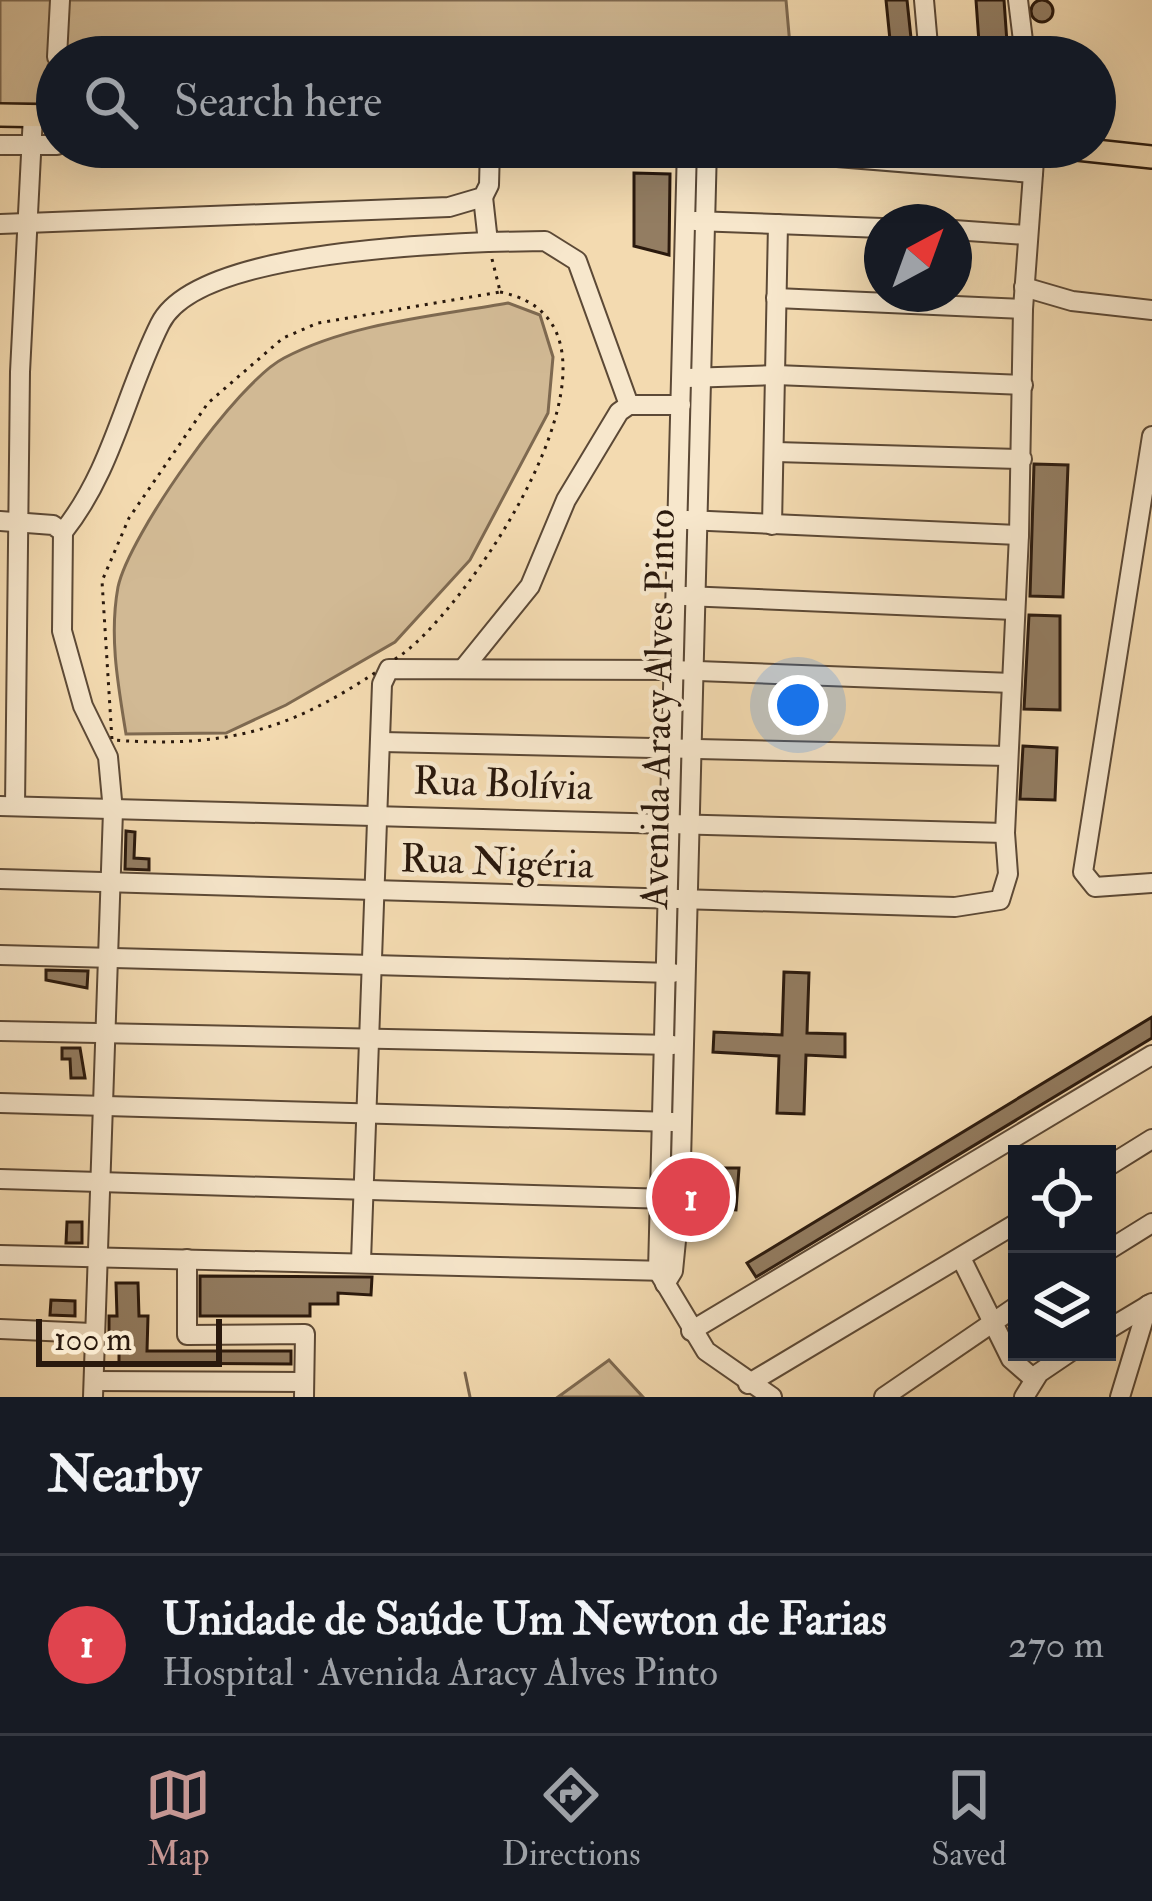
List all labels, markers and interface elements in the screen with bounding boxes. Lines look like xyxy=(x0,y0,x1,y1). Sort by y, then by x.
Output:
search box xyxy=(36,36,1116,168)
icon: search xyxy=(78,69,144,135)
text: Search here xyxy=(174,74,382,130)
north arrow xyxy=(864,204,972,312)
street label: Avenida Aracy Alves Pinto xyxy=(630,509,686,910)
your location xyxy=(768,675,828,735)
street label: Rua Bolívia xyxy=(412,756,595,812)
street label: Rua Nigéria xyxy=(400,834,595,890)
map controls xyxy=(1008,1145,1116,1361)
button: locate xyxy=(1008,1145,1116,1253)
pin: 1 xyxy=(652,1152,730,1242)
button: layers xyxy=(1008,1253,1116,1361)
scale bar xyxy=(36,1313,222,1366)
text: 100 m xyxy=(54,1319,132,1360)
text: Nearby xyxy=(48,1443,201,1507)
text: Unidade de Saúde Um Newton de Farias xyxy=(162,1592,887,1648)
text: 1 xyxy=(80,1620,94,1669)
text: 270 m xyxy=(1008,1620,1104,1669)
text: Hospital · Avenida Aracy Alves Pinto xyxy=(162,1648,718,1697)
tab: Map xyxy=(145,1762,211,1875)
tab: Directions xyxy=(502,1762,641,1875)
tab: Saved xyxy=(931,1762,1007,1875)

